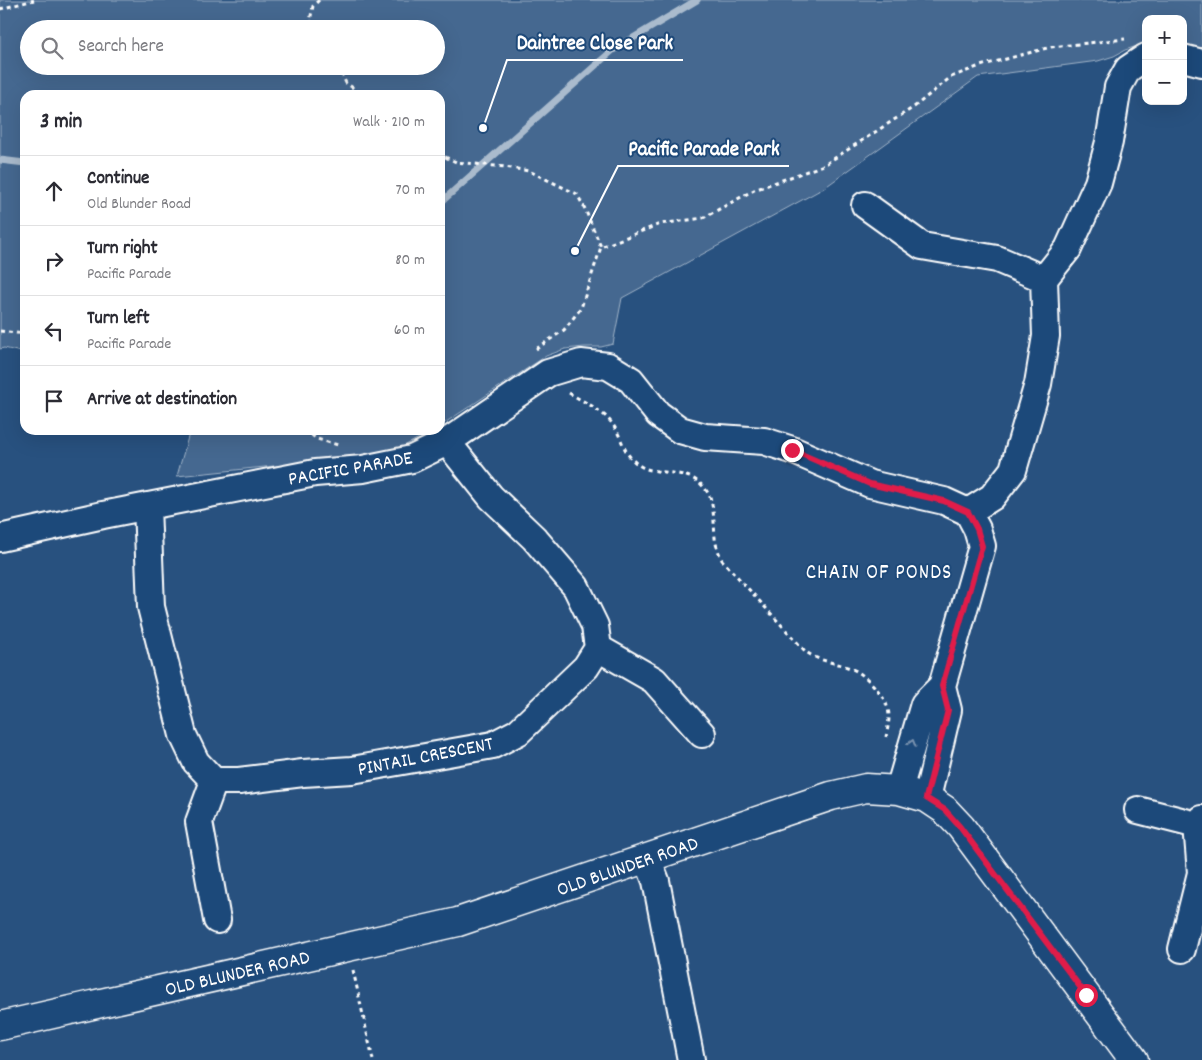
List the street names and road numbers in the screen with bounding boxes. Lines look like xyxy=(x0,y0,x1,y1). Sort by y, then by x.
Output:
street label: PACIFIC PARADE xyxy=(286,445,415,495)
street label: PINTAIL CRESCENT xyxy=(355,731,496,785)
street label: OLD BLUNDER ROAD xyxy=(553,831,702,905)
street label: OLD BLUNDER ROAD xyxy=(162,945,313,1005)

